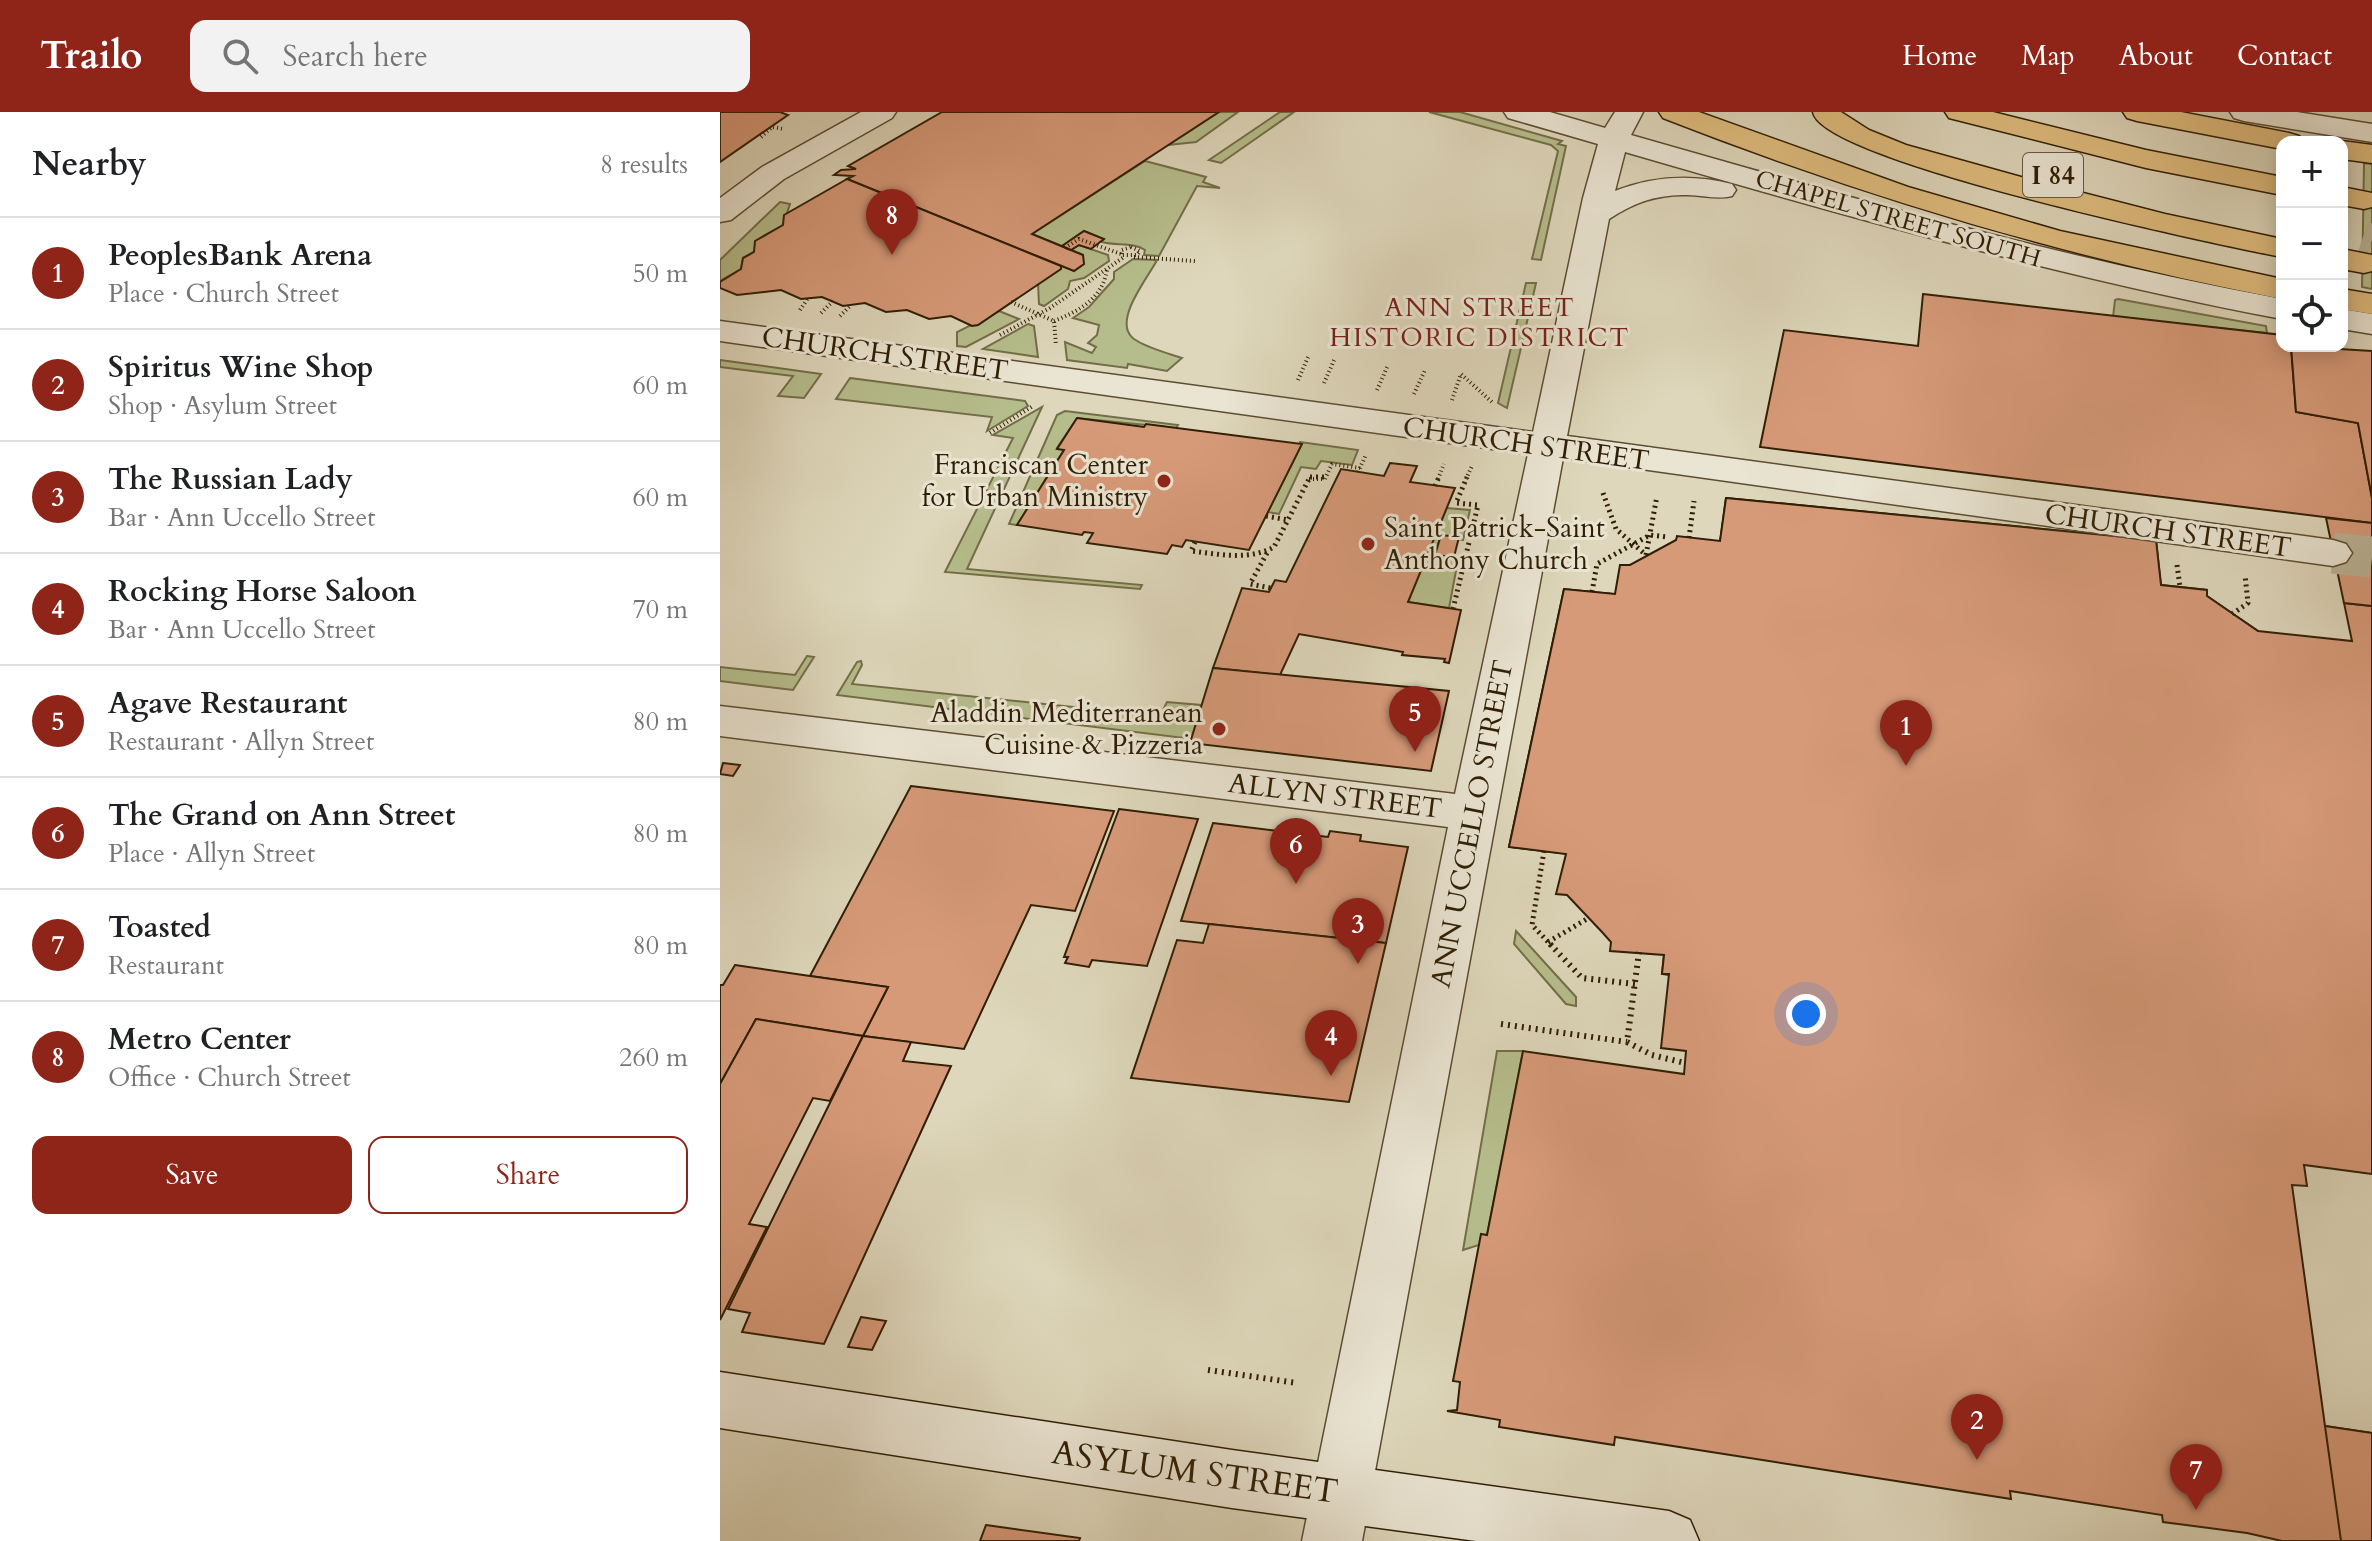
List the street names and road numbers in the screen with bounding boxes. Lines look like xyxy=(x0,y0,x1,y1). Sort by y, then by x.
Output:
road number: I 84 xyxy=(2023,153,2083,197)
street label: CHAPEL STREET SOUTH xyxy=(1751,162,2045,276)
street label: CHURCH STREET xyxy=(759,318,1011,390)
street label: CHURCH STREET xyxy=(1400,408,1652,480)
street label: CHURCH STREET xyxy=(2042,495,2294,567)
street label: ANN UCCELLO STREET xyxy=(1422,657,1522,991)
street label: ALLYN STREET xyxy=(1226,764,1444,828)
street label: ASYLUM STREET xyxy=(1049,1429,1341,1515)

